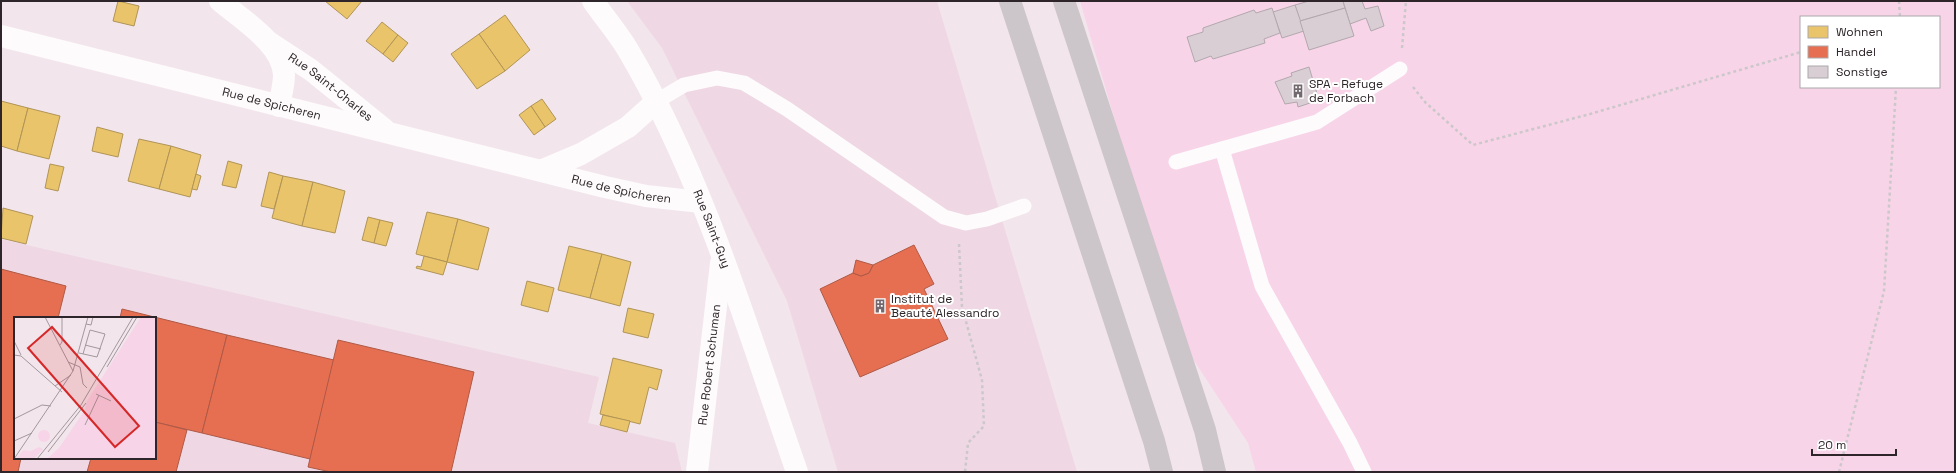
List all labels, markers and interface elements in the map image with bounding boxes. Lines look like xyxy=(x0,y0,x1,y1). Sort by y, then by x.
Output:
legend xyxy=(1800,16,1940,88)
text: Wohnen xyxy=(1836,24,1883,40)
text: Handel xyxy=(1836,44,1876,60)
street label: Rue Saint-Charles xyxy=(285,49,376,125)
text: Sonstige xyxy=(1836,64,1888,80)
place label: SPA - Refuge de Forbach xyxy=(1309,76,1383,106)
building icon: SPA - Refuge de Forbach xyxy=(1290,83,1306,99)
street label: Rue de Spicheren xyxy=(220,84,323,124)
street label: Rue de Spicheren xyxy=(570,171,672,207)
street label: Rue Saint-Guy xyxy=(689,187,734,270)
place label: Institut de Beauté Alessandro xyxy=(891,291,999,321)
building icon: Institut de Beauté Alessandro xyxy=(872,298,888,314)
street label: Rue Robert Schuman xyxy=(694,303,724,426)
inset map xyxy=(14,317,156,459)
scale bar xyxy=(1812,431,1896,457)
text: 20 m xyxy=(1818,437,1846,453)

